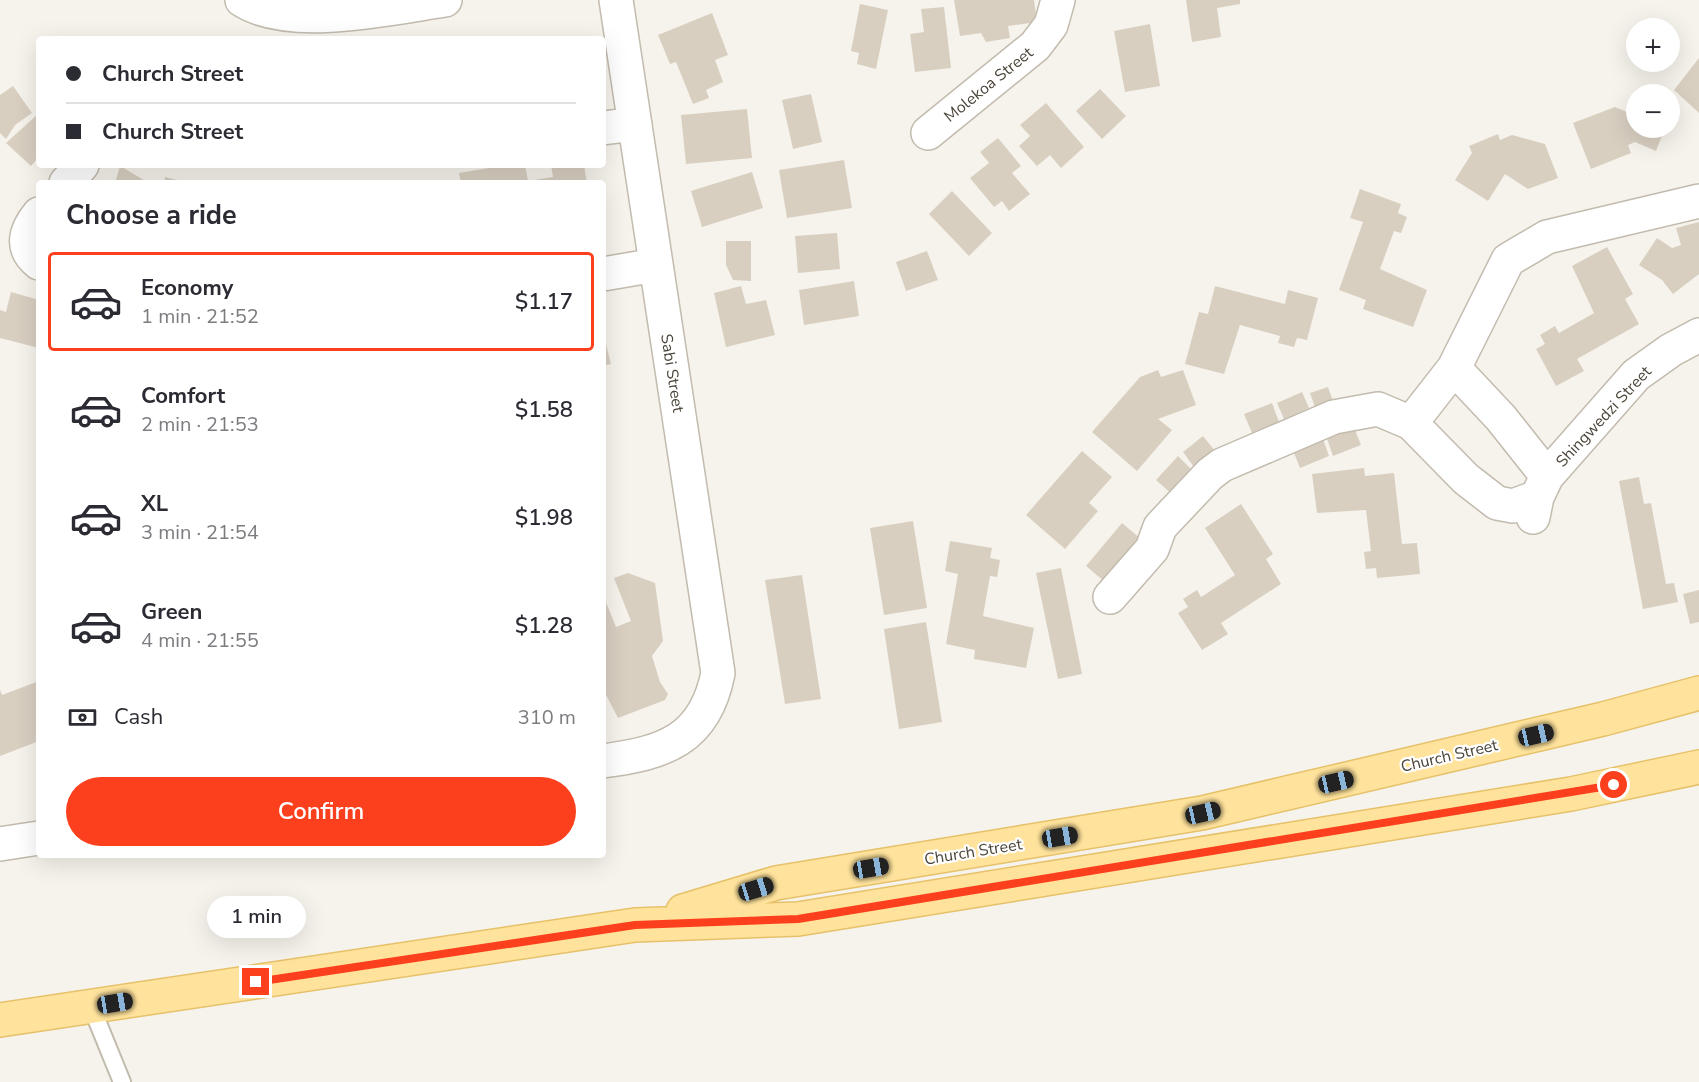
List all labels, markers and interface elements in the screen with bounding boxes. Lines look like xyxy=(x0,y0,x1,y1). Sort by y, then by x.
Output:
map controls xyxy=(1626,18,1680,138)
button: + xyxy=(1626,18,1680,72)
street label: Molekoa Street xyxy=(939,42,1038,128)
text: Church Street xyxy=(102,59,243,89)
button: − xyxy=(1626,84,1680,138)
text: Church Street xyxy=(102,117,243,147)
text: Choose a ride xyxy=(66,197,237,234)
text: Economy xyxy=(141,273,233,303)
icon: car xyxy=(69,275,123,329)
text: $1.17 xyxy=(515,287,573,317)
text: 1 min · 21:52 xyxy=(141,303,259,330)
street label: Sabi Street xyxy=(655,332,689,414)
street label: Shingwedzi Street xyxy=(1551,361,1657,472)
text: Comfort xyxy=(141,381,225,411)
icon: car xyxy=(69,383,123,437)
text: $1.58 xyxy=(515,395,573,425)
text: 2 min · 21:53 xyxy=(141,411,259,438)
text: XL xyxy=(141,489,168,519)
icon: car xyxy=(69,491,123,545)
text: $1.98 xyxy=(515,503,573,533)
text: 3 min · 21:54 xyxy=(141,519,259,546)
text: Green xyxy=(141,597,202,627)
icon: car xyxy=(69,599,123,653)
text: $1.28 xyxy=(515,611,573,641)
text: 4 min · 21:55 xyxy=(141,627,259,654)
icon: cash xyxy=(66,701,99,734)
text: Cash xyxy=(114,702,163,732)
text: 310 m xyxy=(518,704,576,731)
car xyxy=(1516,722,1556,748)
street label: Church Street xyxy=(1399,734,1500,778)
car xyxy=(1316,769,1356,795)
route start xyxy=(1600,771,1627,798)
button: Confirm xyxy=(66,777,576,846)
car xyxy=(1183,800,1223,826)
car xyxy=(1041,825,1079,849)
street label: Church Street xyxy=(923,833,1024,871)
car xyxy=(852,856,890,880)
car xyxy=(736,875,776,903)
callout: 1 min xyxy=(206,895,306,937)
text: 1 min xyxy=(231,903,282,930)
route end xyxy=(242,968,269,995)
car xyxy=(96,991,134,1015)

